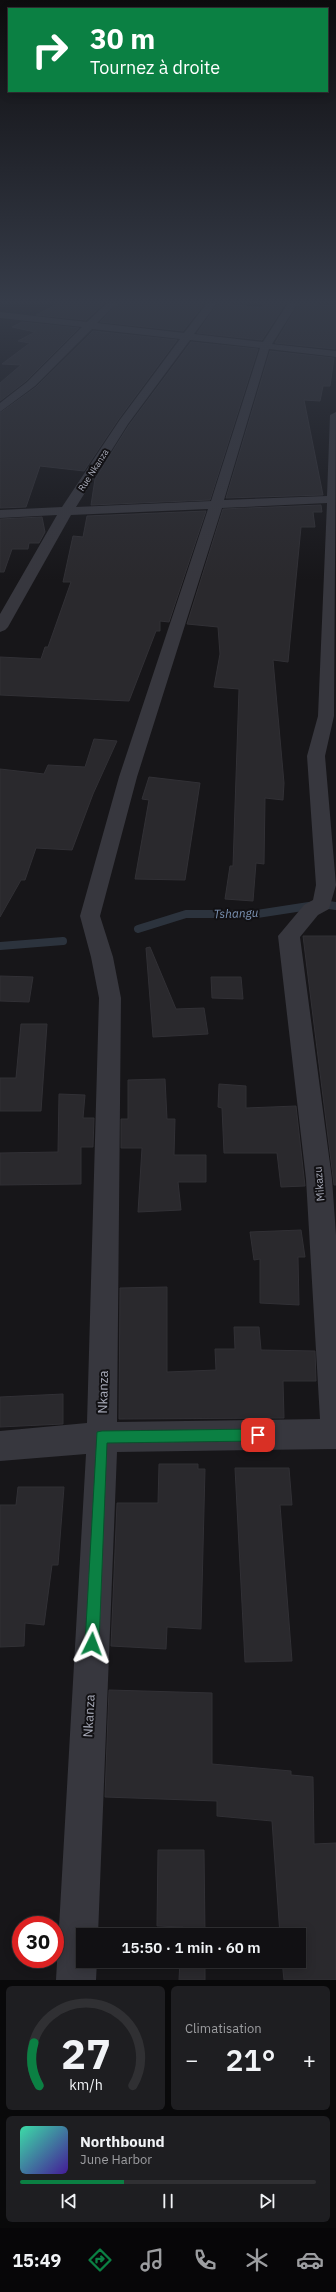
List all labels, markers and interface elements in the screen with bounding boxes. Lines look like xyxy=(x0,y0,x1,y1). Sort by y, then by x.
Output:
text: 30 m xyxy=(90,20,155,57)
icon: right xyxy=(24,24,76,76)
text: Tournez à droite xyxy=(90,56,220,79)
street label: Rue Nkanza xyxy=(75,447,111,493)
water label: Tshangu xyxy=(213,905,259,921)
street label: Mikazu xyxy=(311,1166,327,1202)
street label: Nkanza xyxy=(94,1370,112,1414)
pin xyxy=(241,1418,275,1452)
icon: arrive xyxy=(247,1424,269,1446)
position arrow xyxy=(71,1623,113,1665)
street label: Nkanza xyxy=(79,1694,99,1738)
speed limit sign: 30 xyxy=(12,1916,64,1968)
text: 15:50 · 1 min · 60 m xyxy=(121,1938,261,1957)
text: Climatisation xyxy=(185,2020,262,2037)
text: 27 xyxy=(61,2026,110,2080)
text: 21° xyxy=(225,2040,276,2079)
text: − xyxy=(185,2045,198,2074)
text: + xyxy=(303,2045,316,2074)
text: km/h xyxy=(69,2075,102,2094)
text: Northbound xyxy=(80,2132,165,2151)
text: June Harbor xyxy=(80,2151,152,2168)
icon: previous xyxy=(58,2190,80,2212)
icon: pause xyxy=(157,2190,179,2212)
icon: next xyxy=(256,2190,278,2212)
icon: directions xyxy=(86,2246,114,2274)
icon: music xyxy=(138,2246,166,2274)
icon: phone xyxy=(191,2246,219,2274)
icon: climate xyxy=(243,2246,271,2274)
icon: car xyxy=(296,2246,324,2274)
text: 15:49 xyxy=(12,2249,61,2272)

